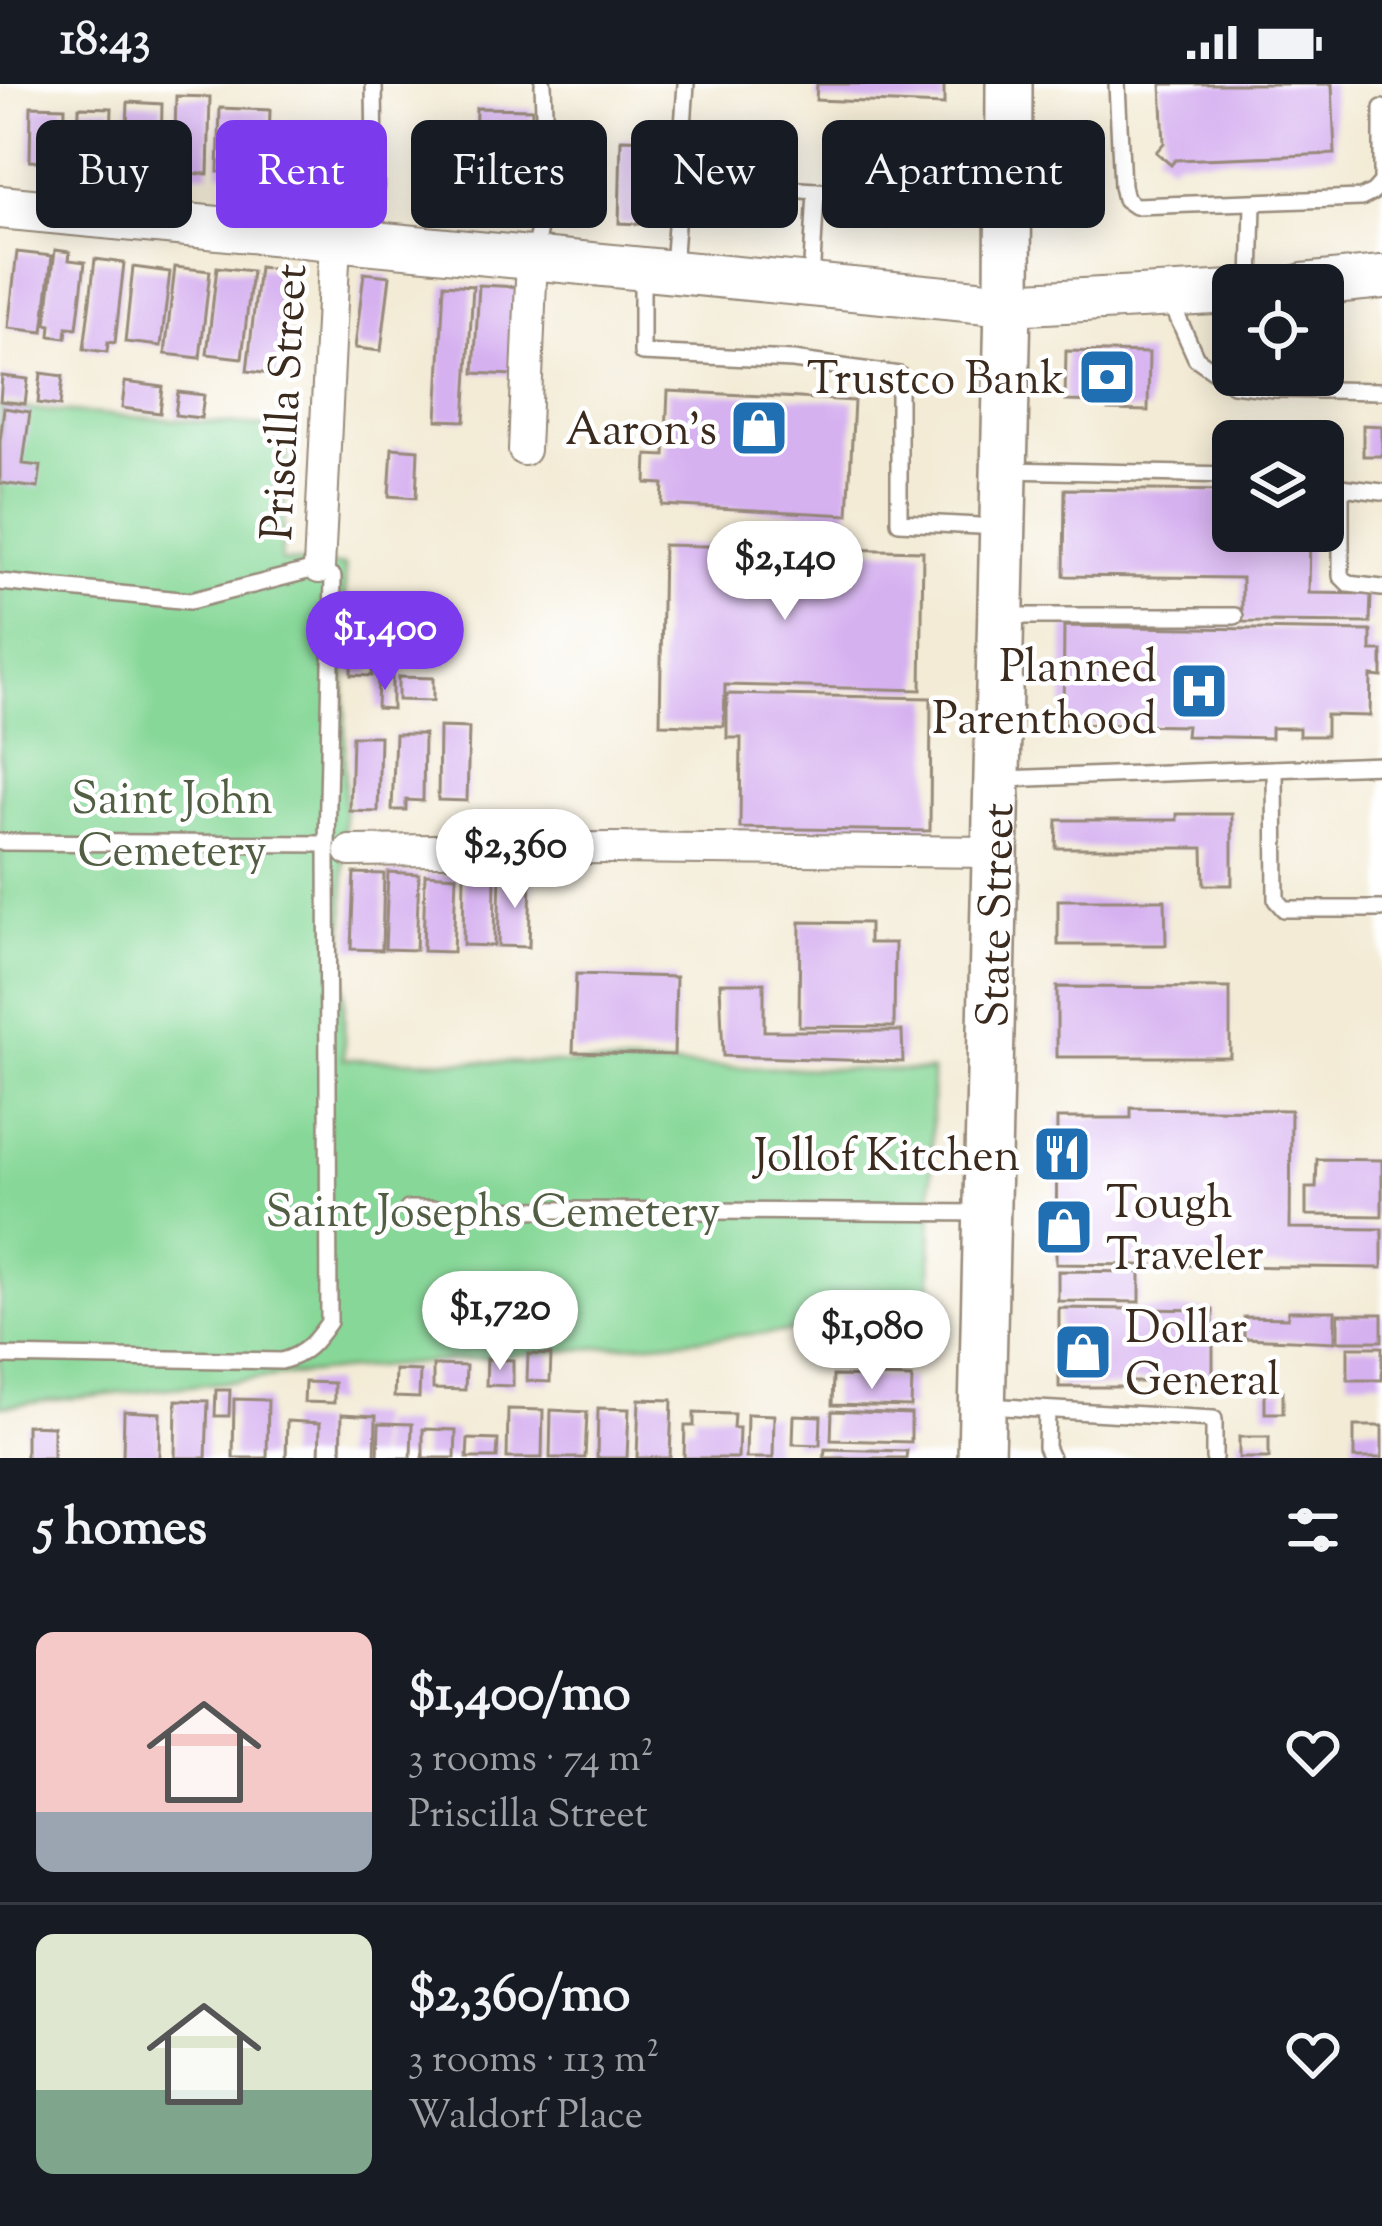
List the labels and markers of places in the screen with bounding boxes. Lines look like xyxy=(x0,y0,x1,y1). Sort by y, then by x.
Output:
bank icon: Trustco Bank xyxy=(1076,346,1138,408)
place label: Trustco Bank xyxy=(807,350,1065,415)
shop icon: Aaron's xyxy=(728,397,790,459)
place label: Aaron's xyxy=(565,401,717,466)
pin: $2,140 xyxy=(687,521,883,623)
pin: $1,400 xyxy=(287,591,483,693)
place label: Planned Parenthood xyxy=(932,638,1157,755)
hospital icon: Planned Parenthood xyxy=(1168,660,1230,722)
pin: $2,360 xyxy=(417,809,613,911)
restaurant icon: Jollof Kitchen xyxy=(1031,1123,1093,1185)
place label: Jollof Kitchen xyxy=(751,1127,1020,1192)
place label: Tough Traveler xyxy=(1106,1174,1264,1291)
shop icon: Tough Traveler xyxy=(1033,1196,1095,1258)
pin: $1,720 xyxy=(402,1271,598,1373)
pin: $1,080 xyxy=(774,1290,970,1392)
place label: Dollar General xyxy=(1125,1299,1280,1416)
shop icon: Dollar General xyxy=(1052,1321,1114,1383)

